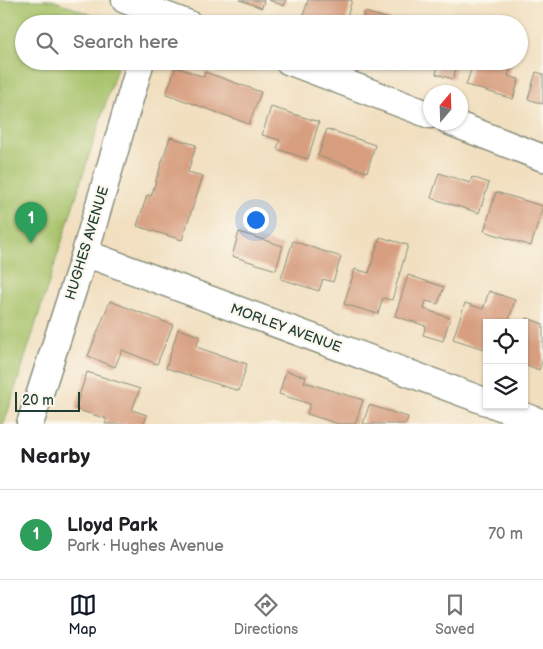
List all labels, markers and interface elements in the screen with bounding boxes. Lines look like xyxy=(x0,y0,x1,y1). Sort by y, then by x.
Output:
search box xyxy=(15,15,528,70)
icon: search xyxy=(33,29,61,57)
text: Search here xyxy=(73,31,178,54)
north arrow xyxy=(423,85,468,130)
street label: HUGHES AVENUE xyxy=(62,184,112,302)
pin: 1 xyxy=(15,202,47,243)
your location xyxy=(243,207,269,233)
street label: MORLEY AVENUE xyxy=(228,300,344,356)
map controls xyxy=(483,319,528,409)
button: locate xyxy=(483,319,528,364)
button: layers xyxy=(483,364,528,409)
scale bar xyxy=(15,389,80,412)
text: 20 m xyxy=(22,392,54,409)
text: Nearby xyxy=(20,444,90,469)
text: Lloyd Park xyxy=(67,514,158,537)
text: 1 xyxy=(33,525,39,544)
text: 70 m xyxy=(488,525,523,544)
text: Park · Hughes Avenue xyxy=(67,537,224,556)
tab: Map xyxy=(69,591,97,638)
tab: Directions xyxy=(234,591,298,638)
tab: Saved xyxy=(435,591,474,638)

